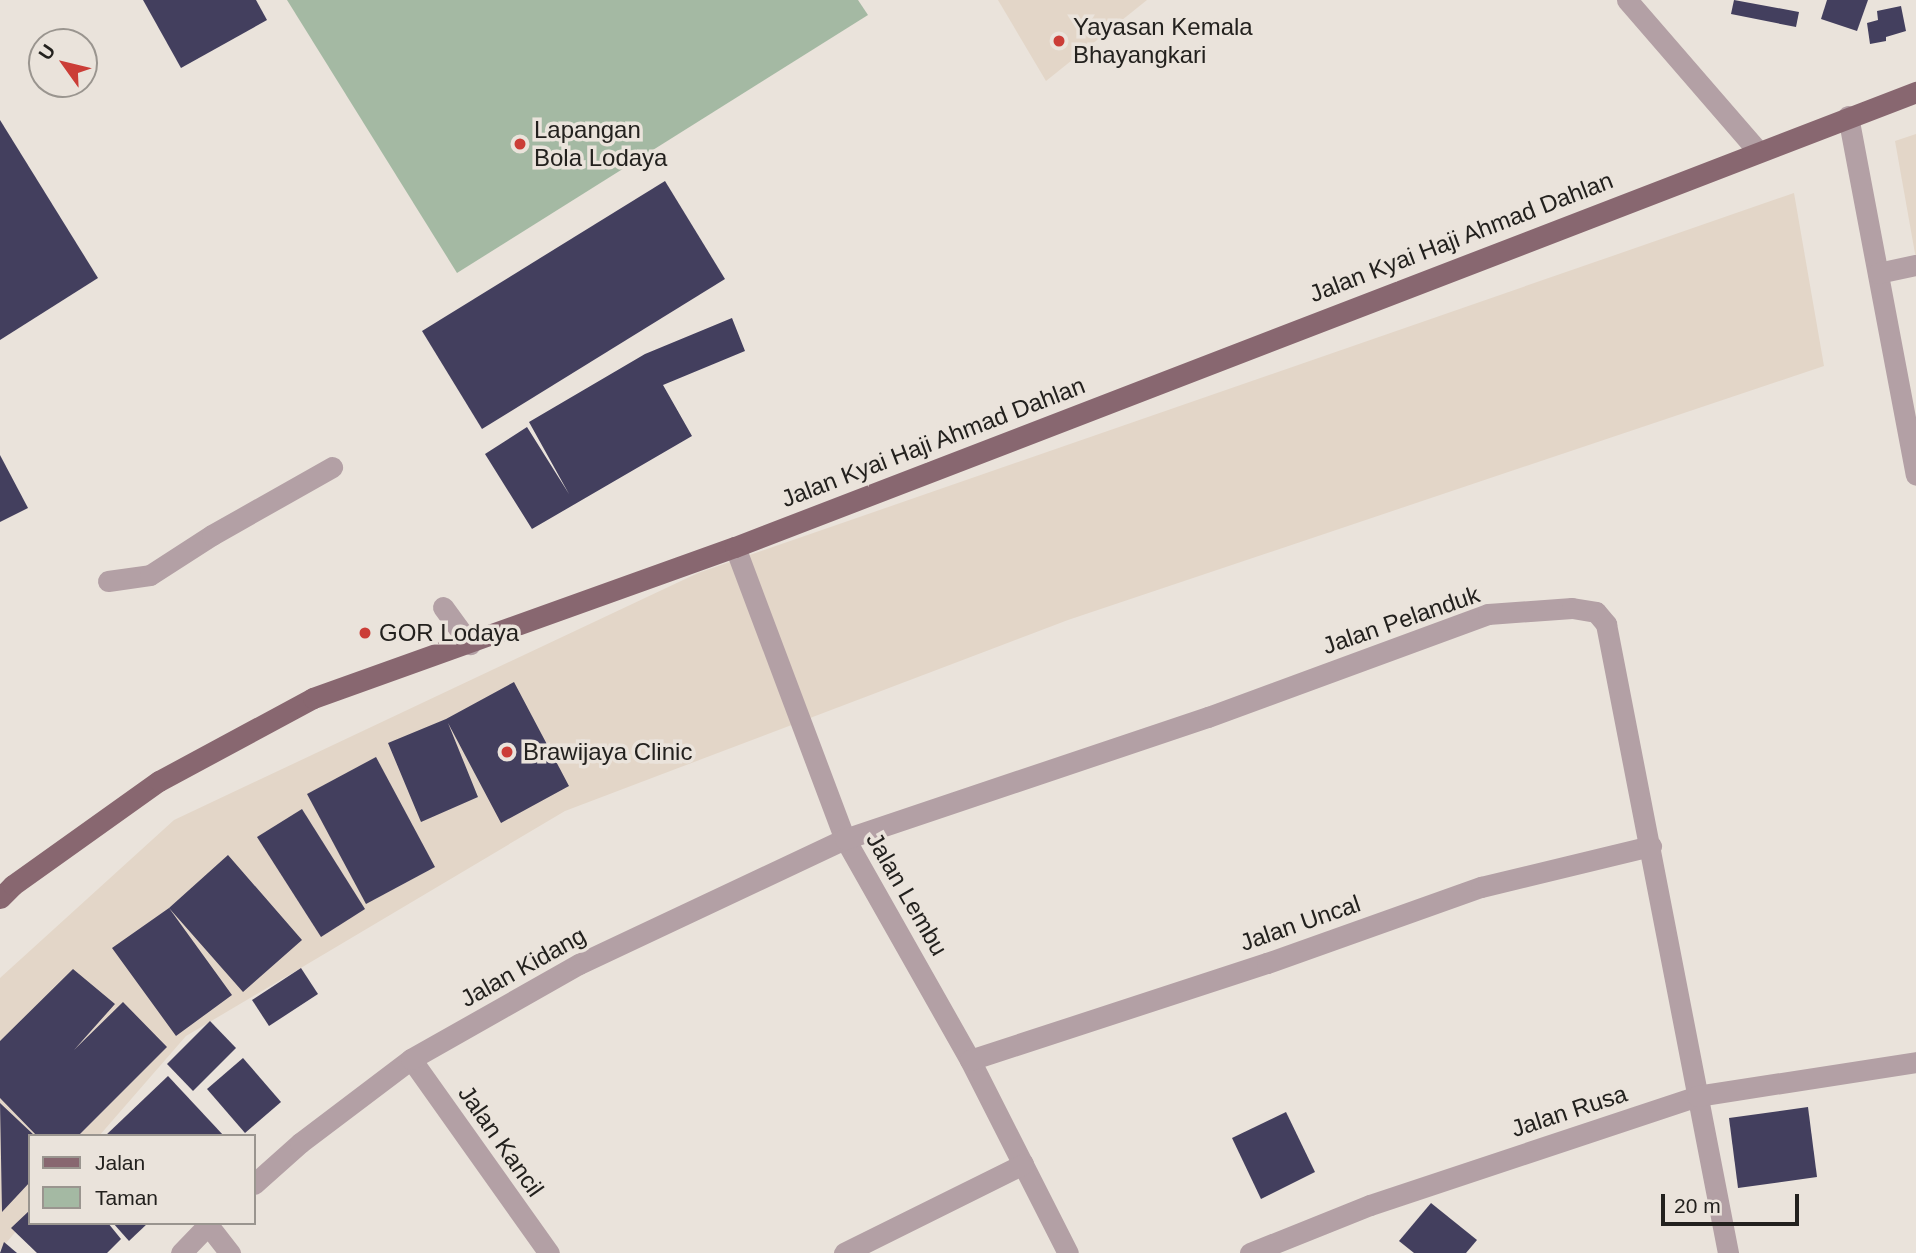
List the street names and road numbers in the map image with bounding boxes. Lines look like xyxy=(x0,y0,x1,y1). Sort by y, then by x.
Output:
street label: Jalan Kyai Haji Ahmad Dahlan xyxy=(1305,165,1617,309)
street label: Jalan Kyai Haji Ahmad Dahlan xyxy=(777,370,1089,514)
street label: Jalan Pelanduk xyxy=(1319,580,1483,660)
street label: Jalan Lembu xyxy=(860,827,954,961)
street label: Jalan Uncal xyxy=(1236,889,1364,957)
street label: Jalan Kidang xyxy=(455,921,591,1013)
street label: Jalan Rusa xyxy=(1507,1079,1631,1143)
street label: Jalan Kancil xyxy=(452,1080,550,1202)

